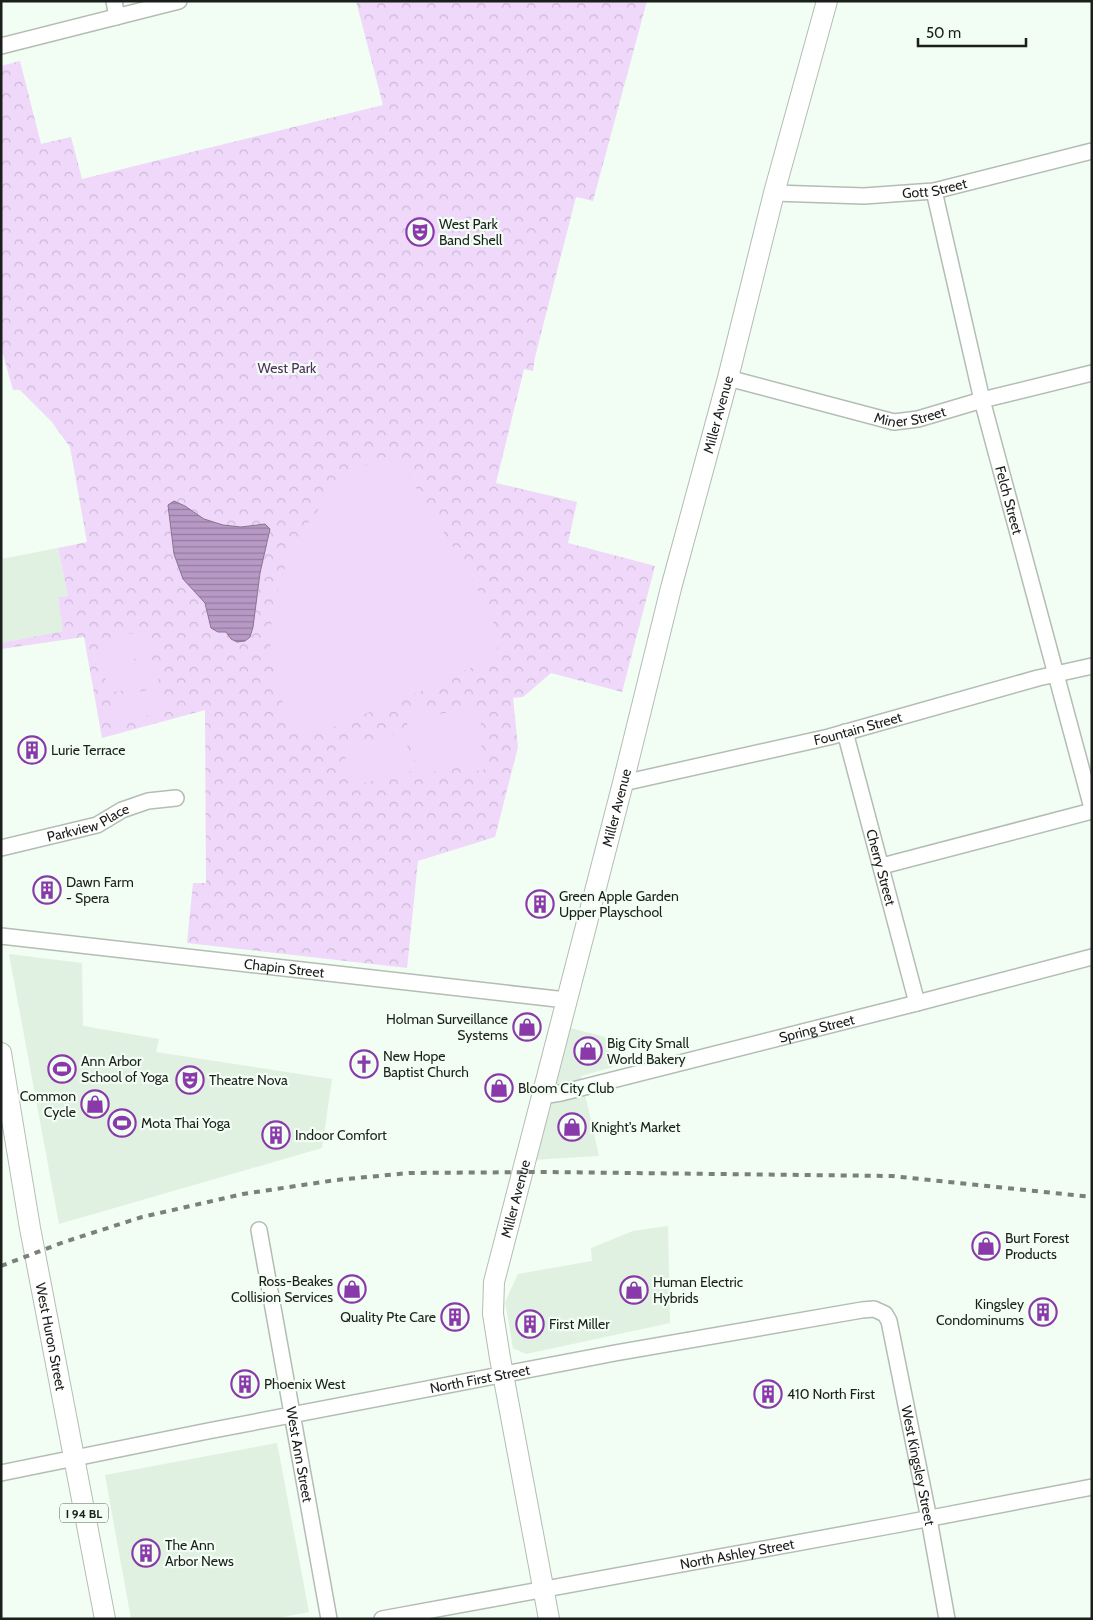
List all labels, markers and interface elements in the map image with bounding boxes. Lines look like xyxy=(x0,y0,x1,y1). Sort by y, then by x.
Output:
scale bar xyxy=(918,15,1026,47)
text: 50 m xyxy=(926,24,961,42)
street label: Gott Street xyxy=(901,174,969,202)
place label: West Park Band Shell xyxy=(439,215,503,249)
theatre icon: West Park Band Shell xyxy=(405,217,435,247)
park label: West Park xyxy=(258,359,317,377)
street label: Miller Avenue xyxy=(699,374,737,456)
street label: Miner Street xyxy=(872,402,948,431)
street label: Felch Street xyxy=(991,464,1027,537)
street label: Fountain Street xyxy=(812,708,904,749)
building icon: Lurie Terrace xyxy=(17,735,47,765)
place label: Lurie Terrace xyxy=(51,741,125,759)
street label: Miller Avenue xyxy=(598,767,635,849)
street label: Parkview Place xyxy=(45,799,131,846)
street label: Cherry Street xyxy=(862,827,900,908)
place label: Dawn Farm - Spera xyxy=(66,873,134,907)
building icon: Dawn Farm - Spera xyxy=(32,875,62,905)
place label: Green Apple Garden Upper Playschool xyxy=(559,887,679,921)
building icon: Green Apple Garden Upper Playschool xyxy=(525,889,555,919)
street label: Chapin Street xyxy=(243,955,326,982)
place label: Holman Surveillance Systems xyxy=(386,1010,508,1044)
street label: Spring Street xyxy=(777,1010,857,1047)
shop icon: Holman Surveillance Systems xyxy=(512,1012,542,1042)
place label: Big City Small World Bakery xyxy=(607,1034,690,1068)
shop icon: Big City Small World Bakery xyxy=(573,1036,603,1066)
place label: New Hope Baptist Church xyxy=(383,1047,469,1081)
church icon: New Hope Baptist Church xyxy=(349,1049,379,1079)
place label: Ann Arbor School of Yoga xyxy=(81,1052,169,1086)
sports icon: Ann Arbor School of Yoga xyxy=(47,1054,77,1084)
theatre icon: Theatre Nova xyxy=(175,1065,205,1095)
place label: Theatre Nova xyxy=(209,1071,288,1089)
shop icon: Bloom City Club xyxy=(484,1073,514,1103)
place label: Bloom City Club xyxy=(518,1079,615,1097)
place label: Common Cycle xyxy=(20,1087,76,1121)
shop icon: Common Cycle xyxy=(80,1089,110,1119)
sports icon: Mota Thai Yoga xyxy=(107,1108,137,1138)
shop icon: Knight's Market xyxy=(557,1112,587,1142)
place label: Mota Thai Yoga xyxy=(141,1114,231,1132)
place label: Knight's Market xyxy=(591,1118,681,1136)
building icon: Indoor Comfort xyxy=(261,1120,291,1150)
place label: Indoor Comfort xyxy=(295,1126,387,1144)
street label: Miller Avenue xyxy=(497,1158,534,1240)
place label: Burt Forest Products xyxy=(1005,1229,1070,1263)
shop icon: Burt Forest Products xyxy=(971,1231,1001,1261)
place label: Ross-Beakes Collision Services xyxy=(231,1272,333,1306)
place label: Human Electric Hybrids xyxy=(653,1273,743,1307)
shop icon: Ross-Beakes Collision Services xyxy=(337,1274,367,1304)
shop icon: Human Electric Hybrids xyxy=(619,1275,649,1305)
street label: West Huron Street xyxy=(32,1281,70,1392)
place label: Kingsley Condominums xyxy=(936,1295,1024,1329)
building icon: Kingsley Condominums xyxy=(1028,1297,1058,1327)
building icon: Quality Pte Care xyxy=(440,1302,470,1332)
place label: Quality Pte Care xyxy=(340,1308,436,1326)
building icon: First Miller xyxy=(515,1309,545,1339)
place label: First Miller xyxy=(549,1315,610,1333)
street label: North First Street xyxy=(428,1360,532,1397)
building icon: Phoenix West xyxy=(230,1369,260,1399)
place label: Phoenix West xyxy=(264,1375,346,1393)
building icon: 410 North First xyxy=(753,1379,783,1409)
place label: 410 North First xyxy=(787,1385,875,1403)
street label: West Kingsley Street xyxy=(897,1404,939,1527)
street label: West Ann Street xyxy=(282,1405,317,1504)
road number: I 94 BL xyxy=(60,1504,108,1522)
street label: North Ashley Street xyxy=(678,1535,796,1573)
place label: The Ann Arbor News xyxy=(165,1536,234,1570)
building icon: The Ann Arbor News xyxy=(131,1538,161,1568)

